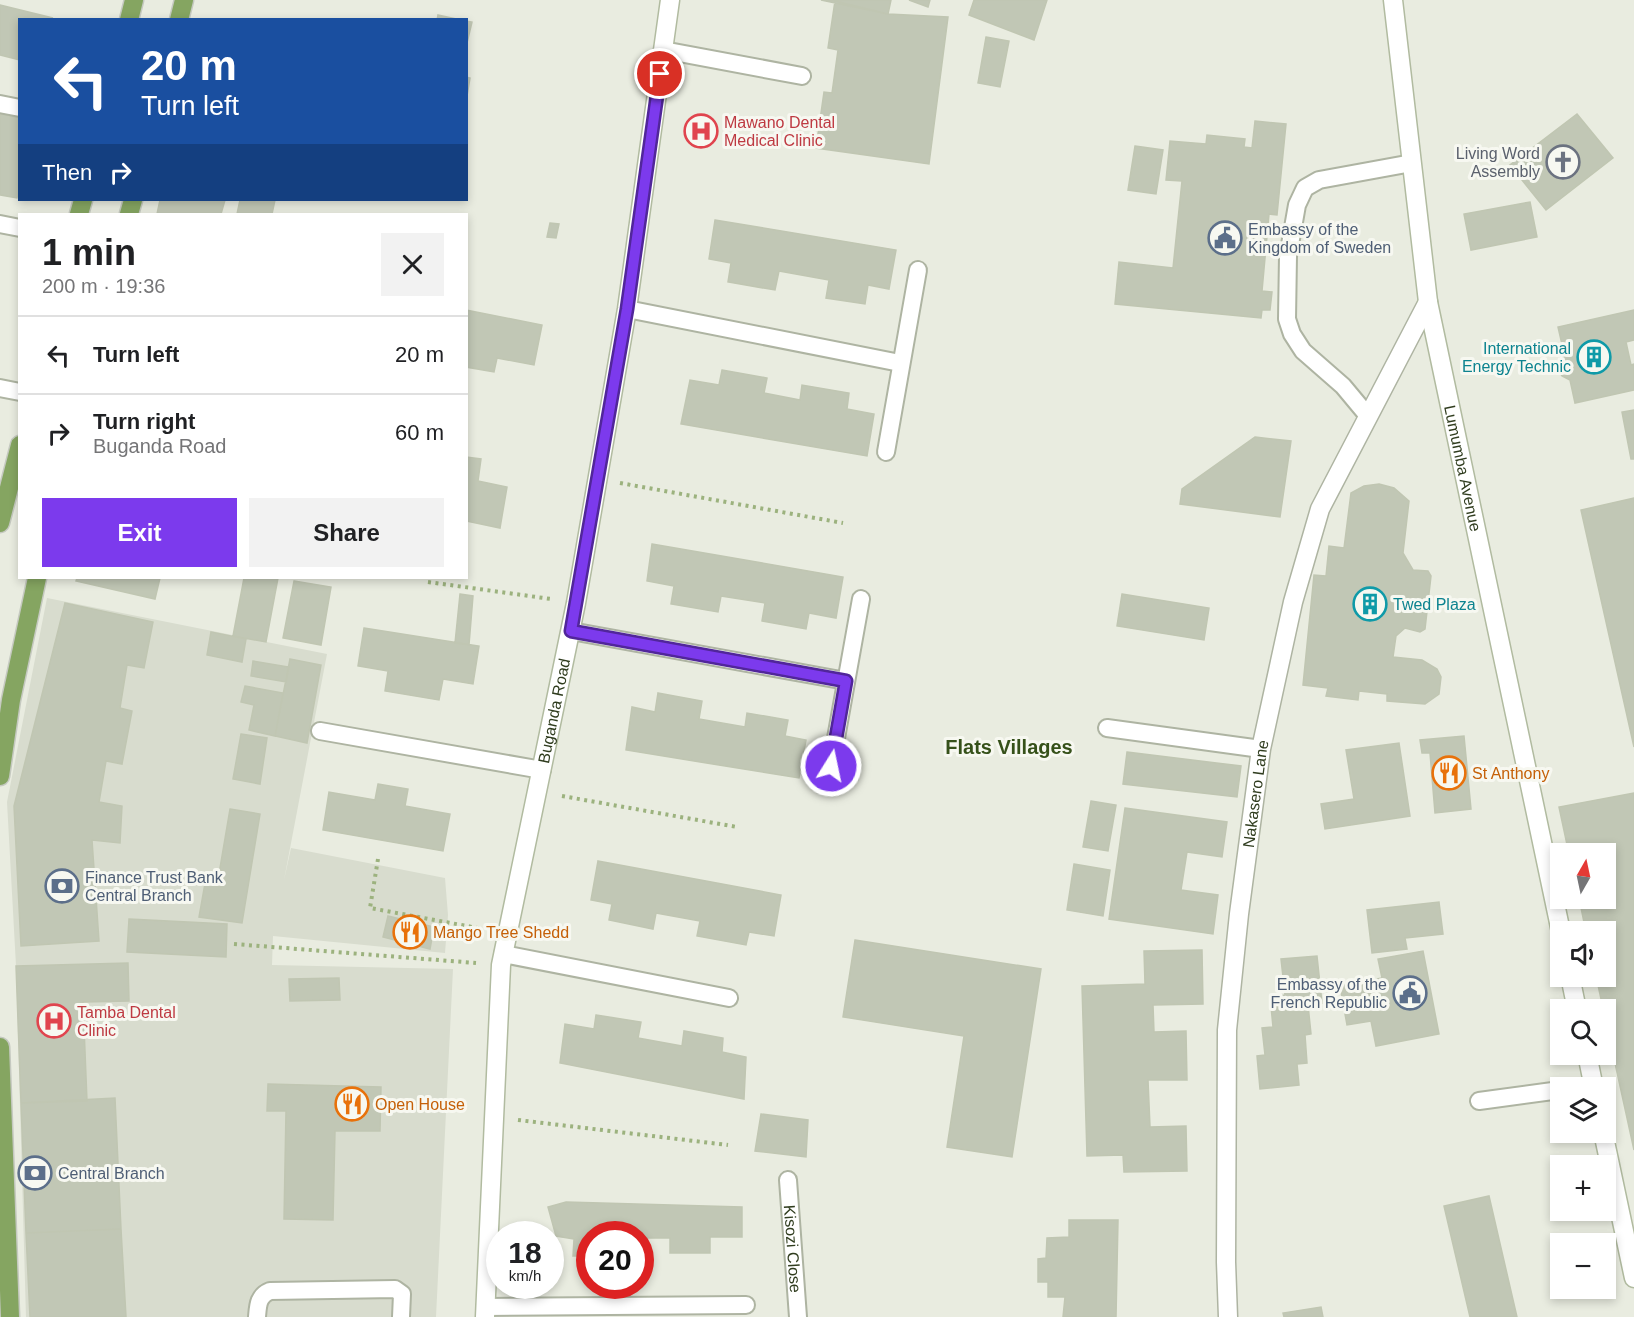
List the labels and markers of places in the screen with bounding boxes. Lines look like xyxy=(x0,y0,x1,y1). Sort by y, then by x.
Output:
pin xyxy=(634,48,685,99)
hospital icon: Mawano Dental Medical Clinic xyxy=(683,113,719,149)
place label: Mawano Dental Medical Clinic xyxy=(724,114,835,149)
church icon: Living Word Assembly xyxy=(1545,144,1581,180)
place label: Living Word Assembly xyxy=(1456,145,1540,180)
public building icon: Embassy of the Kingdom of Sweden xyxy=(1207,220,1243,256)
place label: Embassy of the Kingdom of Sweden xyxy=(1248,221,1391,256)
building icon: International Energy Technic xyxy=(1576,339,1612,375)
place label: International Energy Technic xyxy=(1462,340,1571,375)
building icon: Twed Plaza xyxy=(1352,586,1388,622)
place label: Twed Plaza xyxy=(1393,596,1476,613)
restaurant icon: St Anthony xyxy=(1431,755,1467,791)
place label: St Anthony xyxy=(1472,765,1549,782)
bank icon: Finance Trust Bank Central Branch xyxy=(44,868,80,904)
place label: Finance Trust Bank Central Branch xyxy=(85,869,224,904)
restaurant icon: Mango Tree Shedd xyxy=(392,914,428,950)
place label: Mango Tree Shedd xyxy=(433,924,569,941)
public building icon: Embassy of the French Republic xyxy=(1392,975,1428,1011)
place label: Embassy of the French Republic xyxy=(1271,976,1387,1011)
hospital icon: Tamba Dental Clinic xyxy=(36,1003,72,1039)
place label: Tamba Dental Clinic xyxy=(77,1004,176,1039)
restaurant icon: Open House xyxy=(334,1086,370,1122)
place label: Open House xyxy=(375,1096,465,1113)
bank icon: Central Branch xyxy=(17,1155,53,1191)
place label: Central Branch xyxy=(58,1165,165,1182)

